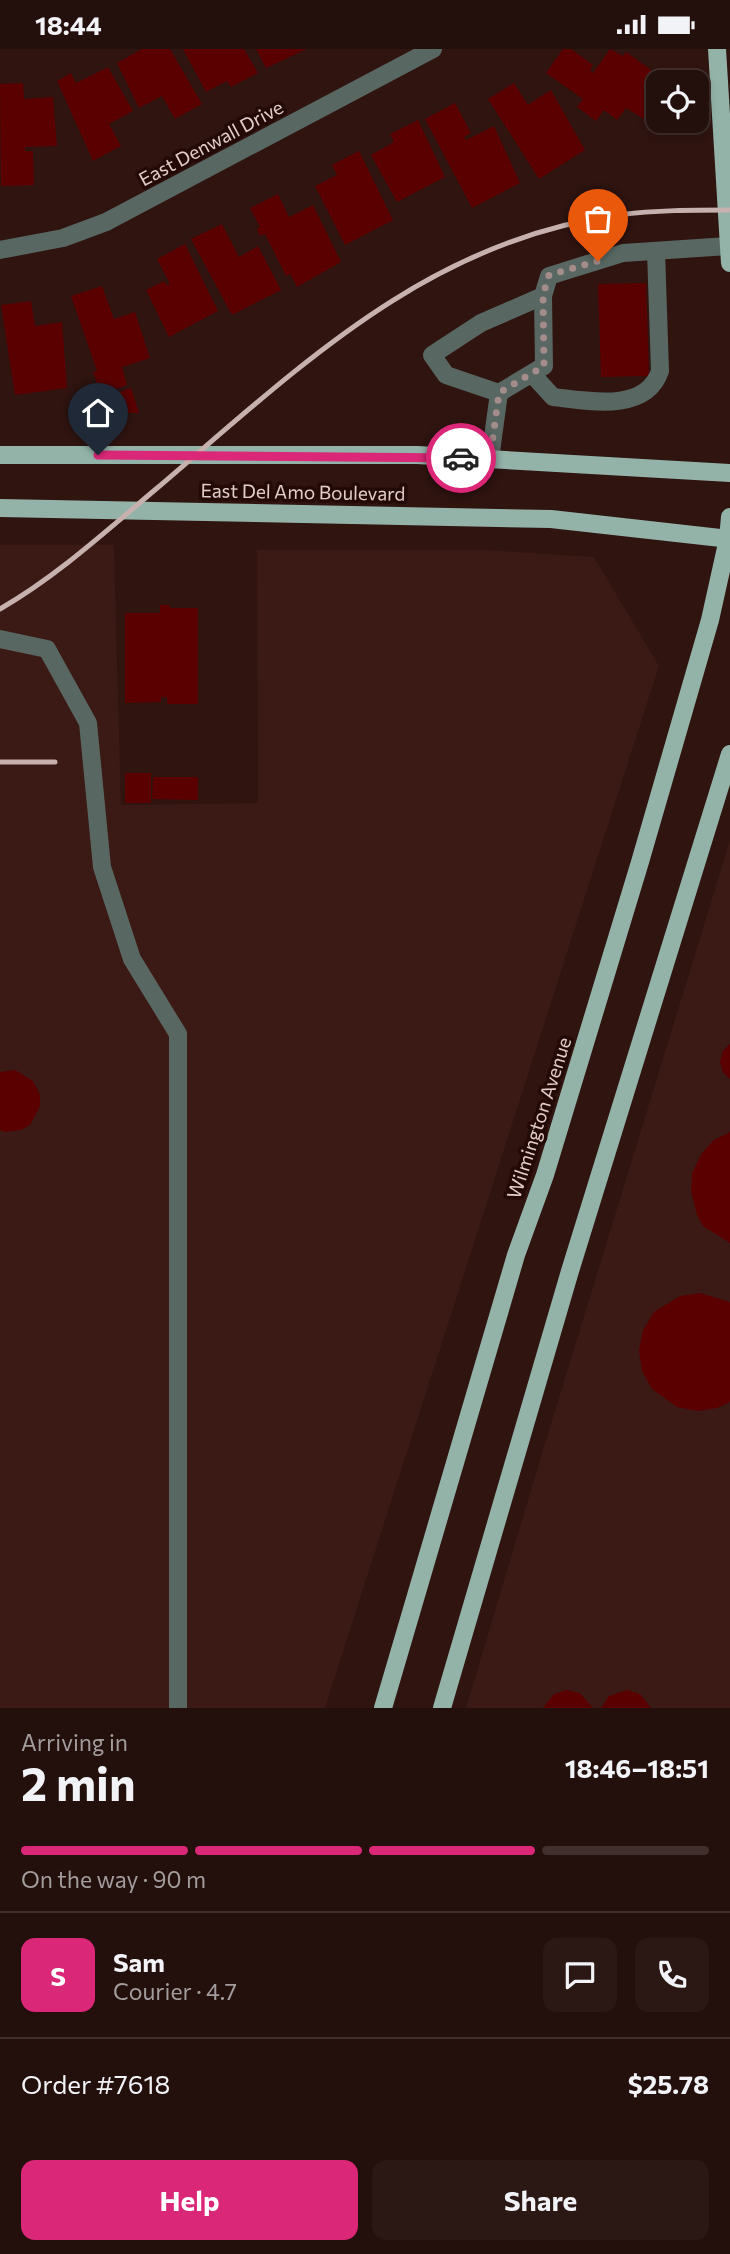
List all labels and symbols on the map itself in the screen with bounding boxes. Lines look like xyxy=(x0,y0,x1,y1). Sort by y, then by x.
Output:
street label: East Denwall Drive xyxy=(135,95,287,190)
pin xyxy=(568,189,628,261)
pin xyxy=(68,383,128,455)
courier xyxy=(426,423,496,493)
street label: East Del Amo Boulevard xyxy=(200,478,406,505)
street label: Wilmington Avenue xyxy=(502,1034,576,1202)

